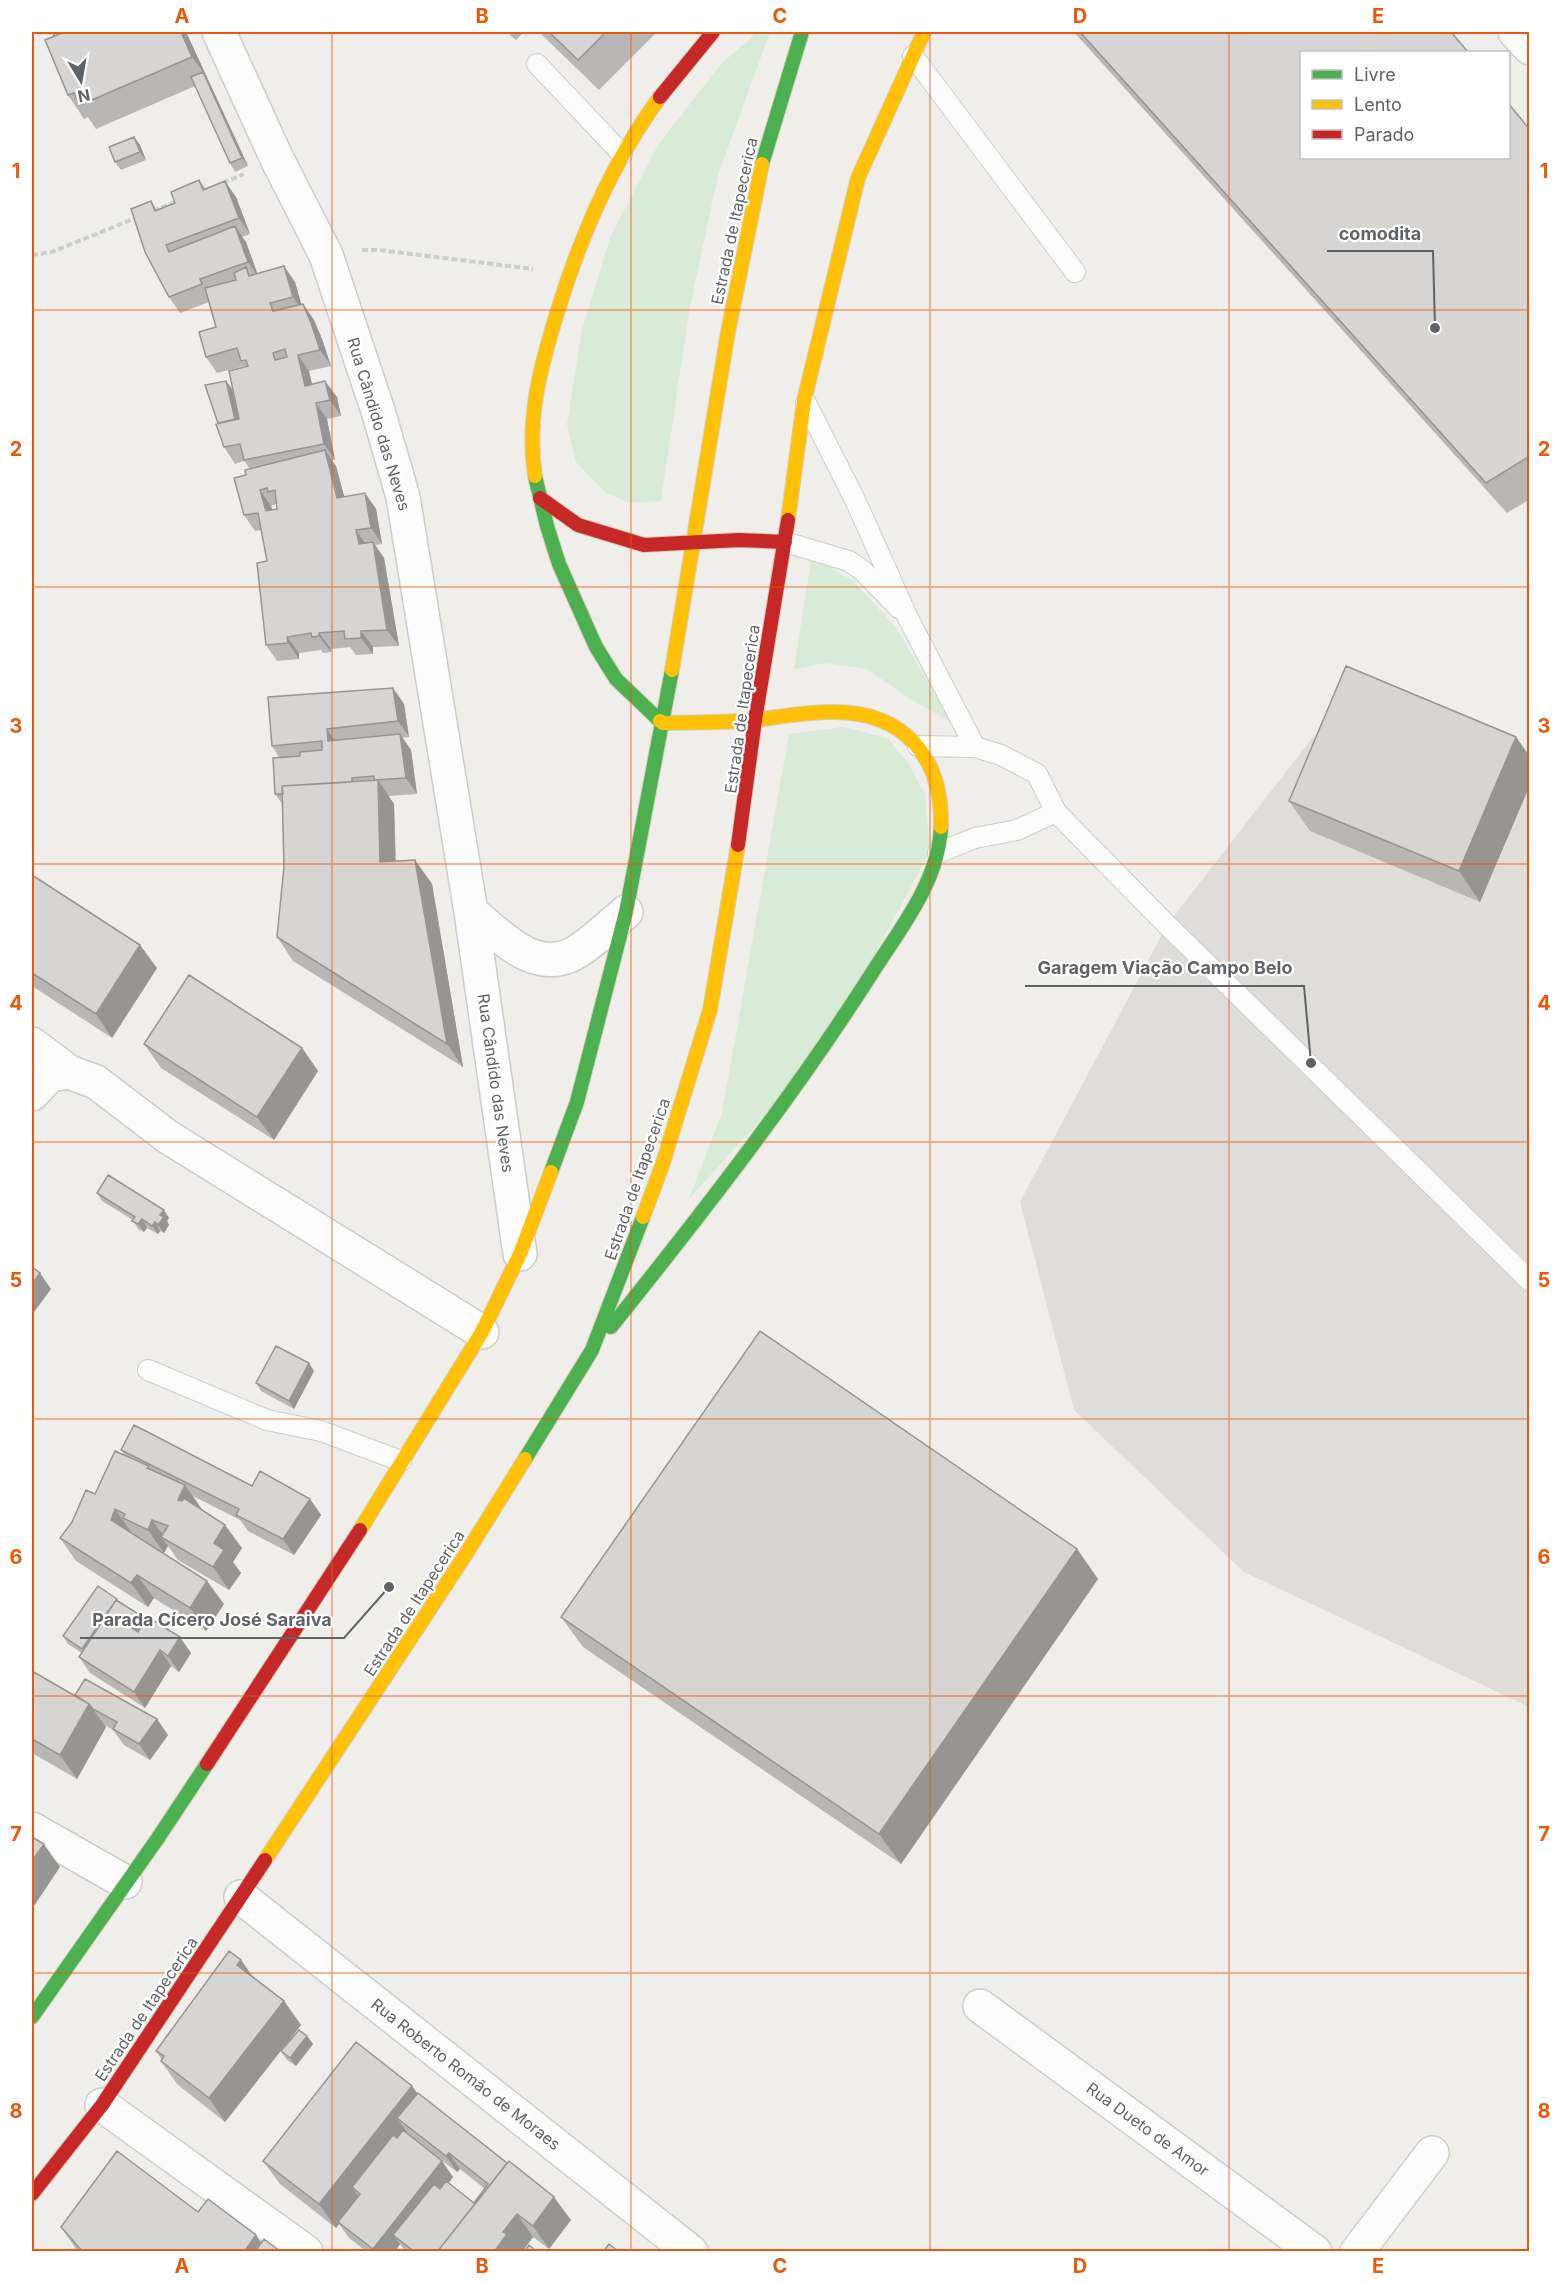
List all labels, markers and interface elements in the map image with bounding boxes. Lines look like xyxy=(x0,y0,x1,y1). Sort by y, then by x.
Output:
text: A xyxy=(175,4,190,28)
text: B xyxy=(475,4,489,28)
text: C xyxy=(773,4,787,28)
text: D xyxy=(1073,4,1087,28)
text: E xyxy=(1372,4,1384,28)
north arrow xyxy=(51,51,111,111)
legend xyxy=(1300,51,1510,159)
text: Livre xyxy=(1354,64,1396,85)
text: N xyxy=(76,85,92,107)
text: Lento xyxy=(1354,94,1402,115)
text: Parado xyxy=(1354,124,1414,145)
street label: Estrada de Itapecerica xyxy=(707,136,761,306)
text: 1 xyxy=(12,159,20,183)
text: 1 xyxy=(1540,159,1548,183)
callout: comodita xyxy=(1327,215,1433,251)
text: comodita xyxy=(1339,223,1421,244)
street label: Rua Cândido das Neves xyxy=(343,335,415,513)
text: 2 xyxy=(10,437,22,461)
text: 2 xyxy=(1538,437,1550,461)
street label: Estrada de Itapecerica xyxy=(720,623,764,795)
text: 3 xyxy=(10,714,22,738)
text: 3 xyxy=(1538,714,1550,738)
callout: Garagem Viação Campo Belo xyxy=(1025,950,1304,986)
text: Garagem Viação Campo Belo xyxy=(1038,957,1292,978)
text: 4 xyxy=(9,991,23,1015)
text: 4 xyxy=(1537,991,1551,1015)
street label: Rua Cândido das Neves xyxy=(474,992,518,1174)
street label: Estrada de Itapecerica xyxy=(600,1095,674,1263)
text: 5 xyxy=(10,1268,22,1292)
text: 5 xyxy=(1538,1268,1550,1292)
street label: Estrada de Itapecerica xyxy=(359,1526,469,1680)
text: 6 xyxy=(10,1545,23,1569)
text: 6 xyxy=(1538,1545,1551,1569)
callout: Parada Cícero José Saraiva xyxy=(80,1602,344,1638)
text: Parada Cícero José Saraiva xyxy=(92,1609,332,1630)
text: 7 xyxy=(10,1822,22,1846)
text: 7 xyxy=(1538,1822,1550,1846)
street label: Estrada de Itapecerica xyxy=(90,1933,202,2085)
street label: Rua Roberto Romão de Moraes xyxy=(367,1994,565,2154)
street label: Rua Dueto de Amor xyxy=(1083,2078,1213,2180)
text: 8 xyxy=(9,2099,23,2123)
text: 8 xyxy=(1537,2099,1551,2123)
text: A xyxy=(175,2254,190,2278)
text: B xyxy=(475,2254,489,2278)
text: C xyxy=(773,2254,787,2278)
text: D xyxy=(1073,2254,1087,2278)
text: E xyxy=(1372,2254,1384,2278)

